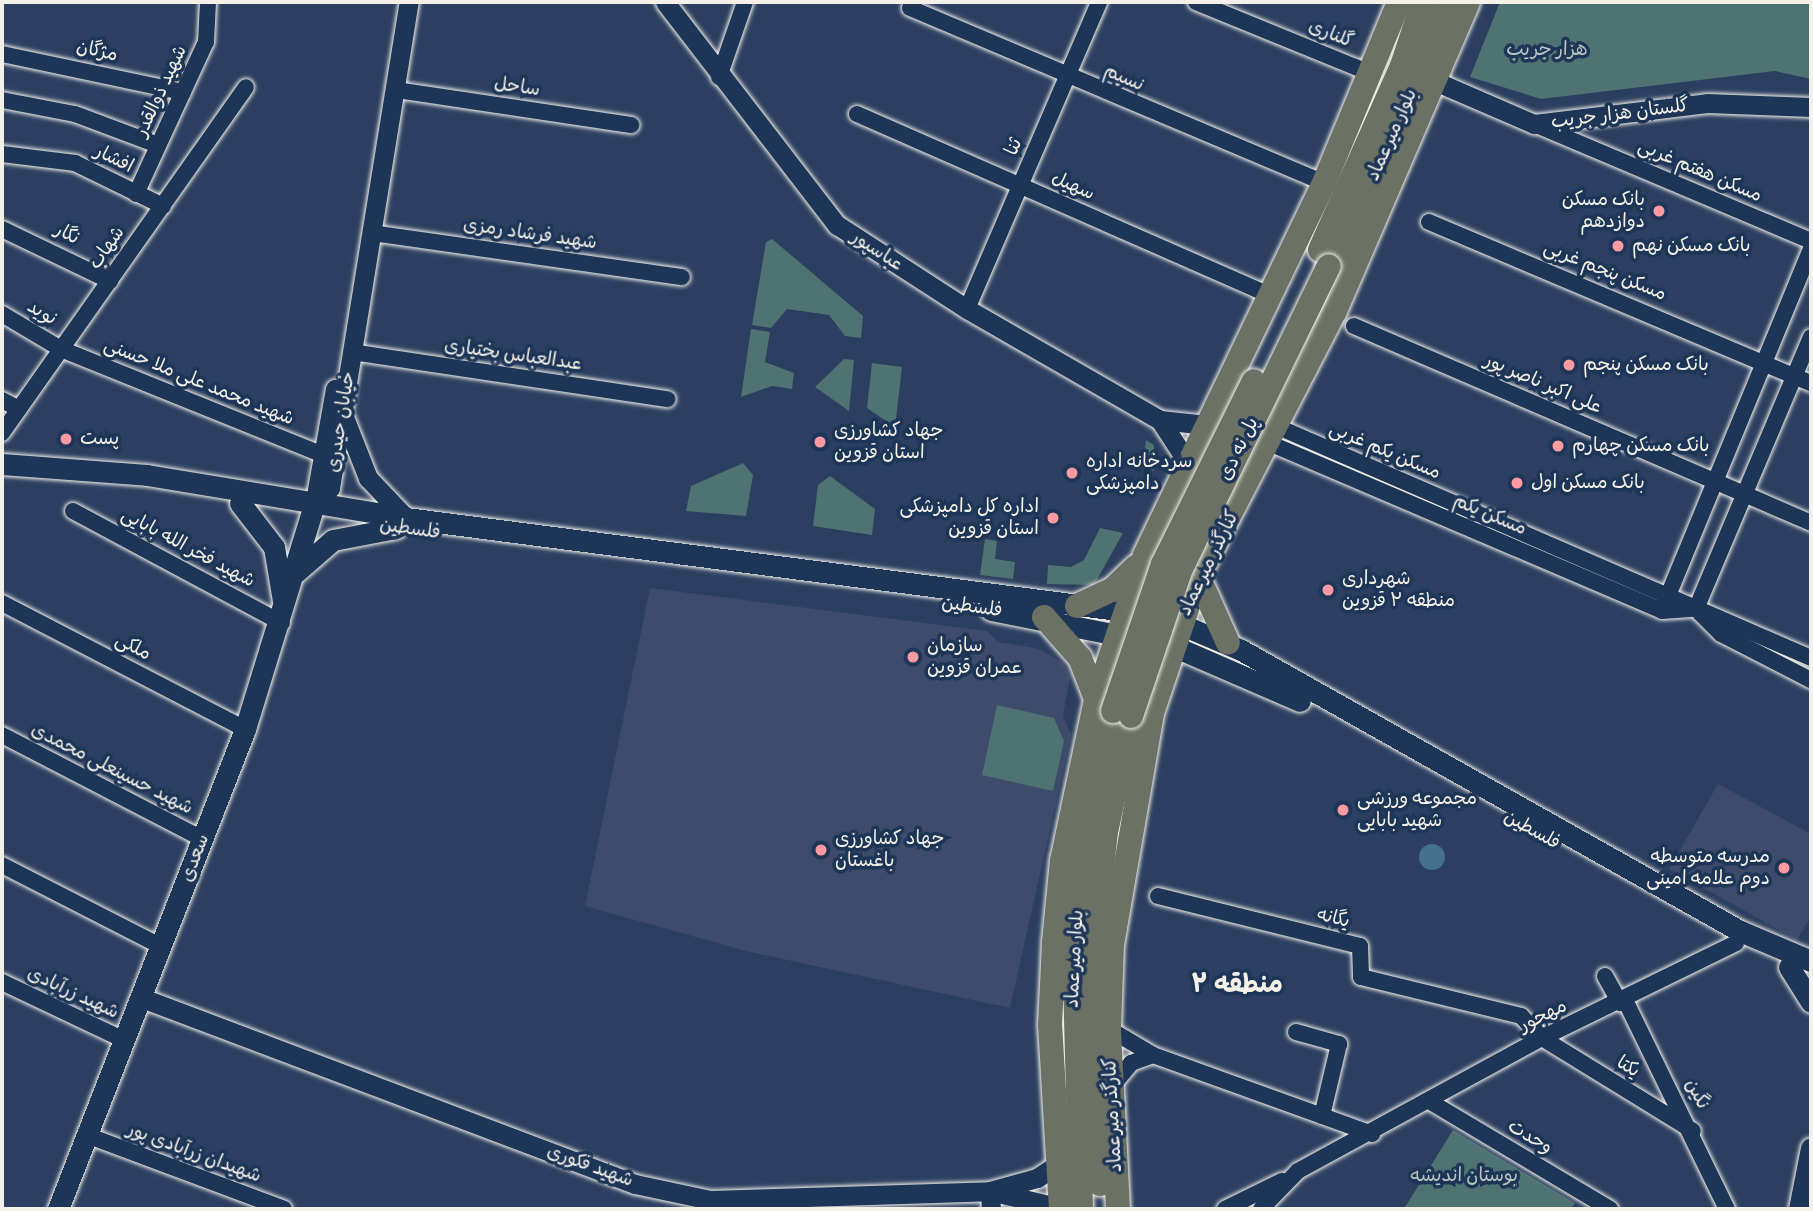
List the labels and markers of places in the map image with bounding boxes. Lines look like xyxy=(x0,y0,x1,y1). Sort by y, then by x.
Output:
place label: بانک مسکن دوازدهم xyxy=(1562,189,1645,233)
marker: بانک مسکن دوازدهم xyxy=(1651,203,1667,219)
place label: بانک مسکن نهم xyxy=(1632,235,1750,257)
marker: بانک مسکن نهم xyxy=(1610,238,1626,254)
place label: بانک مسکن پنجم xyxy=(1583,354,1709,376)
marker: بانک مسکن پنجم xyxy=(1561,357,1577,373)
place label: جهاد کشاورزی استان قزوین xyxy=(834,420,944,464)
place label: پست xyxy=(80,428,119,450)
marker: پست xyxy=(58,431,74,447)
marker: جهاد کشاورزی استان قزوین xyxy=(812,434,828,450)
place label: بانک مسکن چهارم xyxy=(1572,435,1710,457)
marker: بانک مسکن چهارم xyxy=(1550,438,1566,454)
place label: سردخانه اداره دامپزشکی xyxy=(1086,451,1192,495)
marker: سردخانه اداره دامپزشکی xyxy=(1064,465,1080,481)
place label: بانک مسکن اول xyxy=(1531,472,1645,494)
marker: بانک مسکن اول xyxy=(1509,475,1525,491)
place label: اداره کل دامپزشکی استان قزوین xyxy=(899,496,1039,540)
marker: اداره کل دامپزشکی استان قزوین xyxy=(1045,510,1061,526)
place label: شهرداری منطقه ۲ قزوین xyxy=(1342,568,1455,612)
marker: شهرداری منطقه ۲ قزوین xyxy=(1320,582,1336,598)
place label: سازمان عمران قزوین xyxy=(927,635,1023,679)
marker: سازمان عمران قزوین xyxy=(905,649,921,665)
place label: مجموعه ورزشی شهید بابایی xyxy=(1357,788,1477,832)
marker: مجموعه ورزشی شهید بابایی xyxy=(1335,802,1351,818)
place label: جهاد کشاورزی باغستان xyxy=(835,828,945,872)
marker: جهاد کشاورزی باغستان xyxy=(813,842,829,858)
place label: مدرسه متوسطه دوم علامه امینی xyxy=(1646,846,1770,890)
marker: مدرسه متوسطه دوم علامه امینی xyxy=(1776,860,1792,876)

